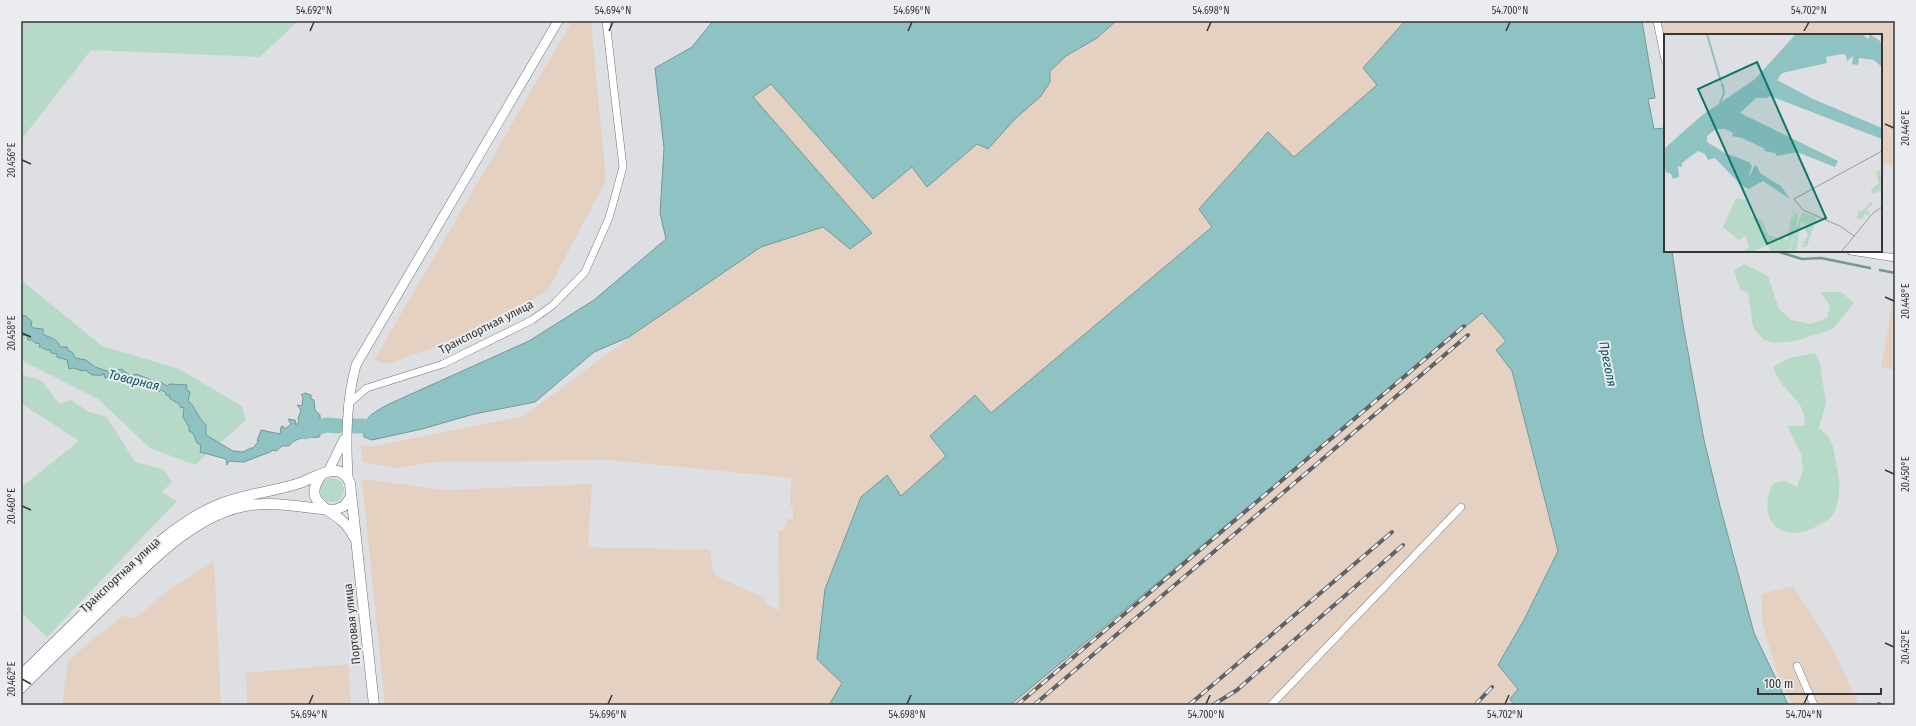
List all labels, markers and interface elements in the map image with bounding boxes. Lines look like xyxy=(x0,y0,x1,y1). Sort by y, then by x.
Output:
text: 54.692°N xyxy=(296,5,332,17)
text: 54.694°N xyxy=(595,5,631,17)
text: 54.696°N xyxy=(894,5,930,17)
text: 54.698°N xyxy=(1193,5,1229,17)
text: 54.700°N xyxy=(1492,5,1528,17)
text: 54.702°N xyxy=(1791,5,1827,17)
inset map xyxy=(1664,34,1882,252)
text: 20.446°E xyxy=(1900,110,1912,146)
text: 20.456°E xyxy=(6,142,18,177)
text: 20.448°E xyxy=(1900,283,1912,319)
street label: Транспортная улица xyxy=(436,297,536,357)
text: 20.458°E xyxy=(6,315,18,351)
water label: Преголя xyxy=(1596,340,1620,388)
water label: Товарная xyxy=(107,366,161,394)
text: 20.450°E xyxy=(1900,456,1912,492)
text: 20.460°E xyxy=(6,488,18,524)
street label: Транспортная улица xyxy=(77,534,163,616)
street label: Портовая улица xyxy=(341,583,363,665)
text: 20.452°E xyxy=(1900,629,1912,664)
text: 20.462°E xyxy=(6,661,18,696)
scale bar xyxy=(1758,670,1881,696)
text: 100 m xyxy=(1764,677,1793,691)
text: 54.694°N xyxy=(291,709,327,721)
text: 54.696°N xyxy=(590,709,626,721)
text: 54.698°N xyxy=(889,709,925,721)
text: 54.700°N xyxy=(1188,709,1224,721)
text: 54.702°N xyxy=(1487,709,1523,721)
text: 54.704°N xyxy=(1786,709,1822,721)

